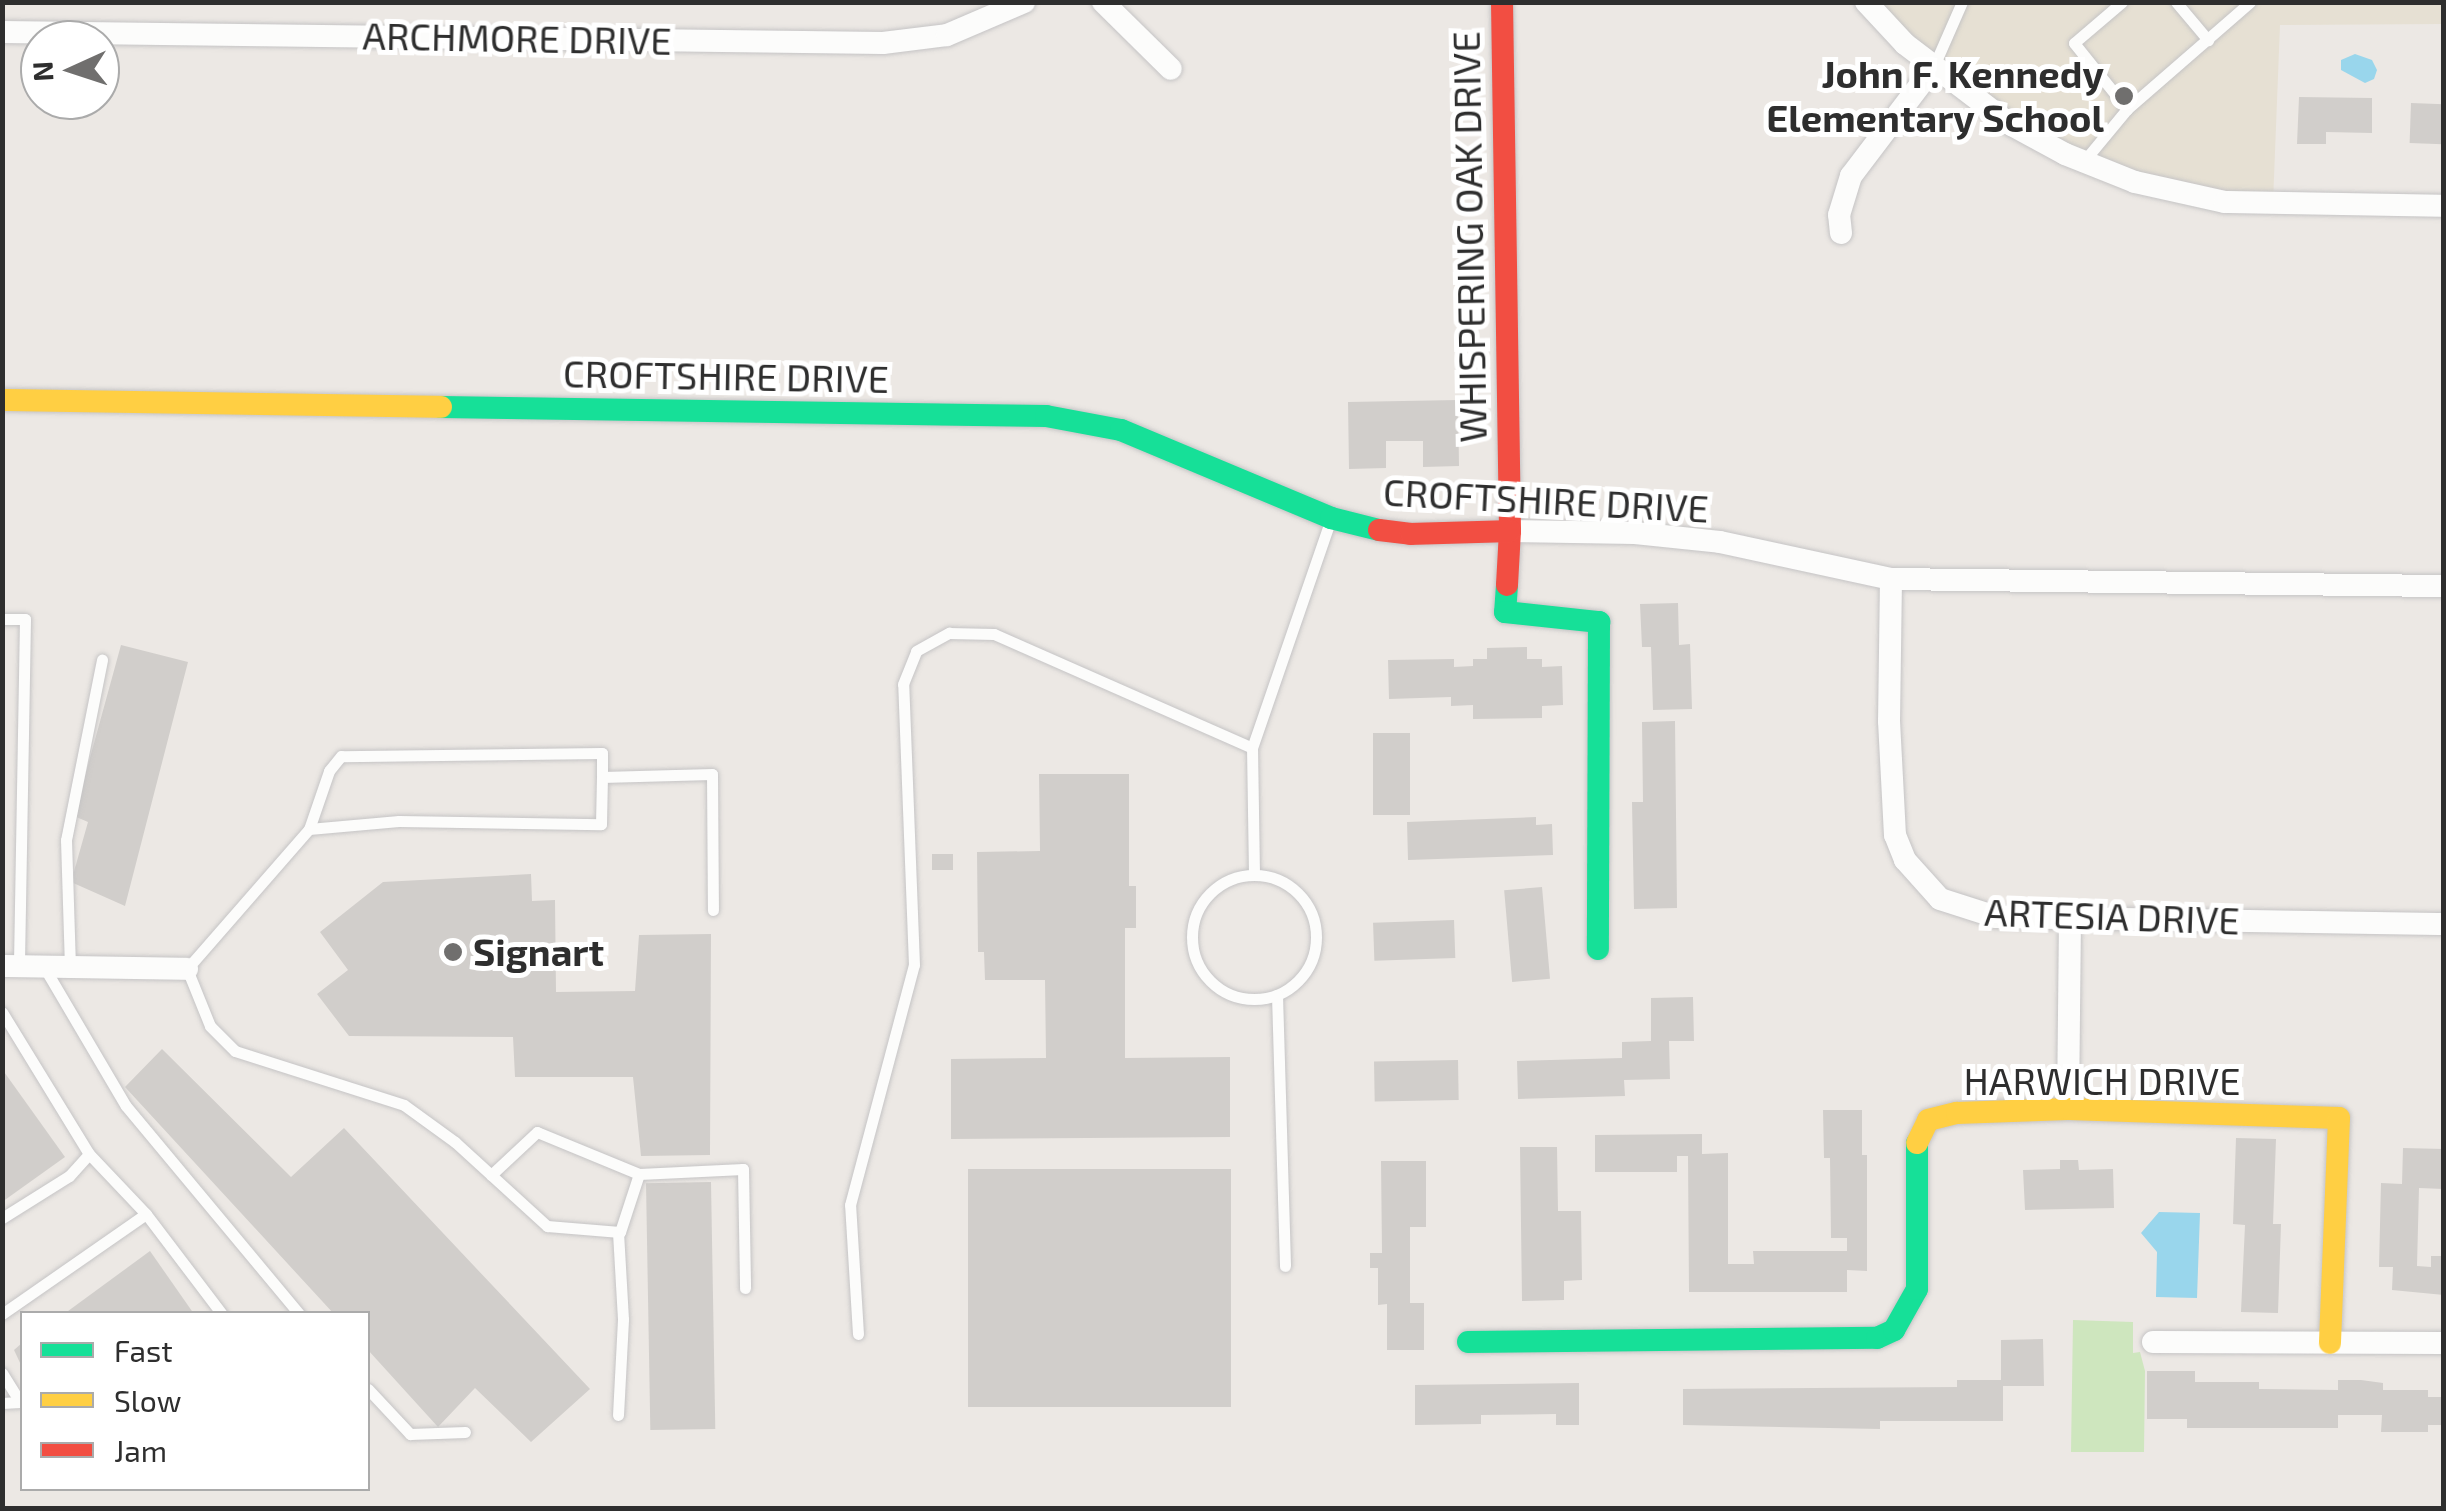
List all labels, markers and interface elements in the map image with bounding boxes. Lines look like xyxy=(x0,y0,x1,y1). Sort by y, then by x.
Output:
street label: ARCHMORE DRIVE xyxy=(362,13,672,63)
north arrow xyxy=(20,20,120,120)
street label: WHISPERING OAK DRIVE xyxy=(1443,31,1495,443)
place label: John F. Kennedy Elementary School xyxy=(1765,51,2104,140)
text: N xyxy=(25,60,60,82)
marker: John F. Kennedy Elementary School xyxy=(2113,85,2135,107)
street label: CROFTSHIRE DRIVE xyxy=(563,350,889,402)
street label: CROFTSHIRE DRIVE xyxy=(1382,469,1710,531)
street label: ARTESIA DRIVE xyxy=(1983,889,2241,943)
place label: Signart xyxy=(473,929,604,975)
marker: Signart xyxy=(442,941,464,963)
street label: HARWICH DRIVE xyxy=(1963,1058,2241,1104)
legend xyxy=(20,1311,370,1491)
text: Fast xyxy=(114,1332,173,1368)
text: Slow xyxy=(114,1382,181,1418)
text: Jam xyxy=(114,1432,167,1468)

